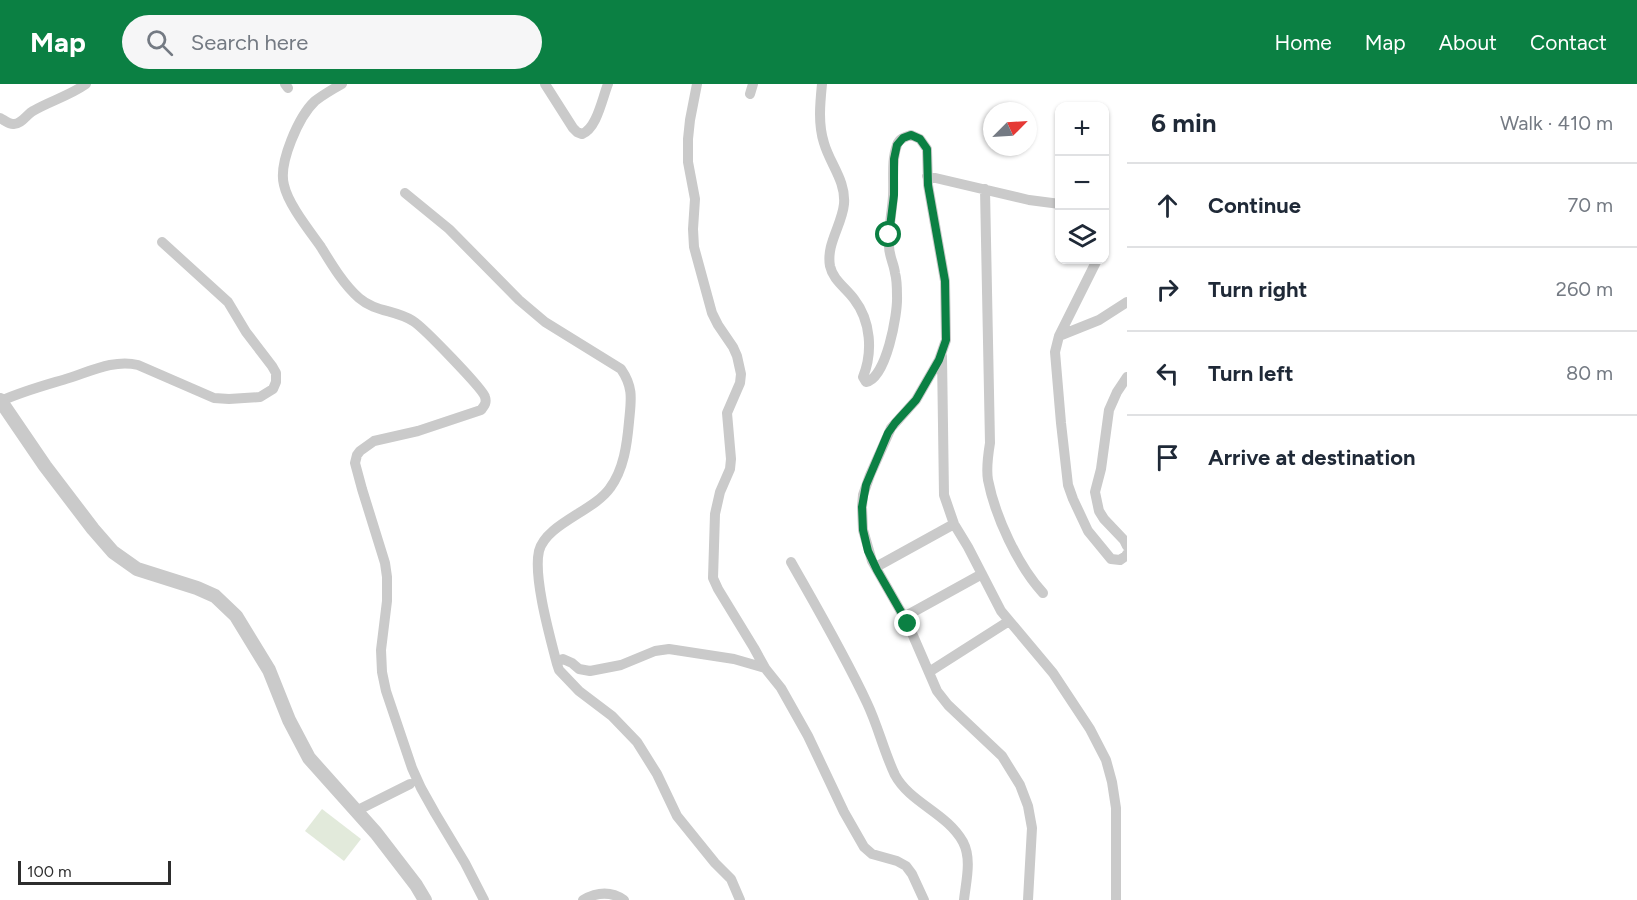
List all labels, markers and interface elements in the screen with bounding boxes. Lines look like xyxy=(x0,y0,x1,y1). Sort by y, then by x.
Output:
search box xyxy=(122,15,542,69)
text: Map xyxy=(30,25,86,59)
icon: search xyxy=(143,26,176,59)
text: Search here xyxy=(191,29,308,56)
text: Home xyxy=(1275,30,1332,55)
text: Map xyxy=(1365,30,1406,55)
text: About xyxy=(1439,30,1497,55)
text: Contact xyxy=(1530,30,1607,55)
north arrow xyxy=(983,102,1037,156)
map controls xyxy=(1055,102,1109,264)
button: + xyxy=(1055,102,1109,156)
text: 6 min xyxy=(1151,107,1217,139)
text: Walk · 410 m xyxy=(1500,111,1613,135)
button: − xyxy=(1055,156,1109,210)
icon: ahead xyxy=(1151,189,1184,222)
text: Continue xyxy=(1208,192,1301,219)
text: 70 m xyxy=(1567,193,1613,217)
button: layers xyxy=(1055,210,1109,264)
route start xyxy=(875,221,901,247)
icon: right xyxy=(1151,273,1184,306)
text: Turn right xyxy=(1208,276,1307,303)
text: 260 m xyxy=(1556,277,1613,301)
icon: left xyxy=(1151,357,1184,390)
text: Turn left xyxy=(1208,360,1294,387)
text: 80 m xyxy=(1566,361,1613,385)
icon: arrive xyxy=(1151,441,1184,474)
text: Arrive at destination xyxy=(1208,444,1416,471)
route end xyxy=(894,610,920,636)
scale bar xyxy=(18,858,171,886)
text: 100 m xyxy=(27,862,72,881)

